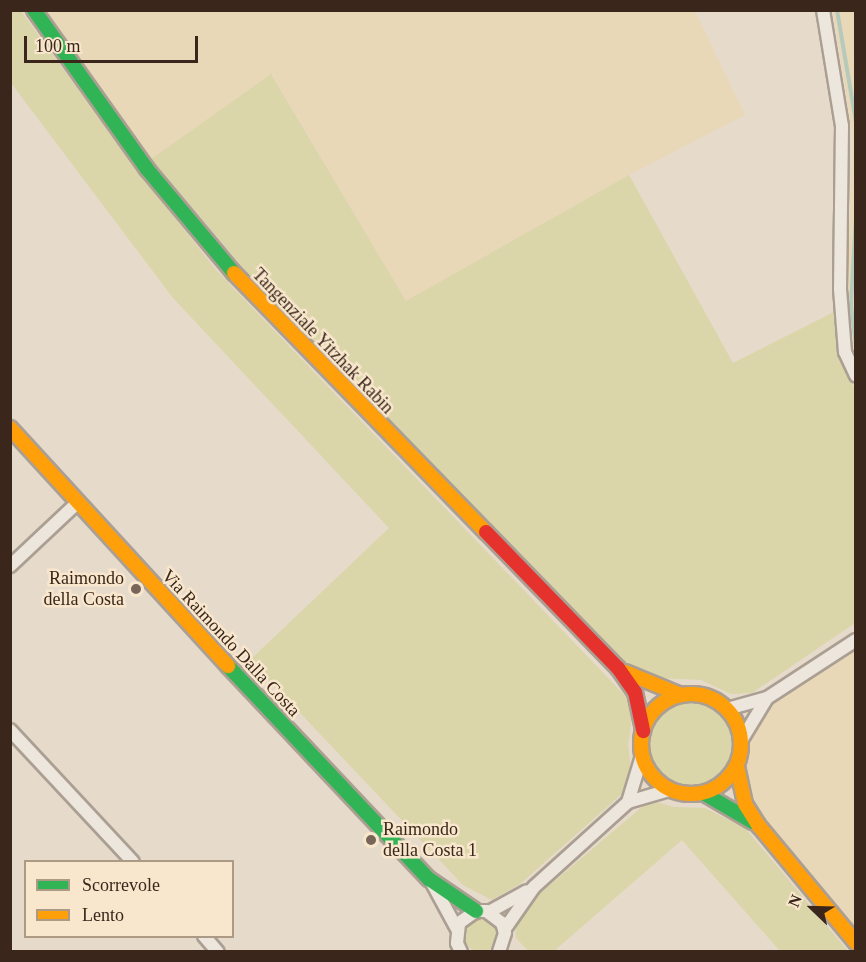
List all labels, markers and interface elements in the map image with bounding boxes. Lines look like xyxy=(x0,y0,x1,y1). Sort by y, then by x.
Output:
scale bar xyxy=(27,24,201,62)
text: 100 m xyxy=(35,36,81,56)
street label: Tangenziale Yitzhak Rabin xyxy=(248,263,398,419)
street label: Via Raimondo Dalla Costa xyxy=(157,565,305,721)
place label: Raimondo della Costa xyxy=(44,568,124,610)
marker: Raimondo della Costa xyxy=(129,582,143,596)
place label: Raimondo della Costa 1 xyxy=(383,819,477,862)
marker: Raimondo della Costa 1 xyxy=(364,833,378,847)
legend xyxy=(24,860,234,938)
text: Scorrevole xyxy=(82,875,160,895)
north arrow xyxy=(782,878,842,938)
text: N xyxy=(785,892,805,909)
text: Lento xyxy=(82,905,124,925)

